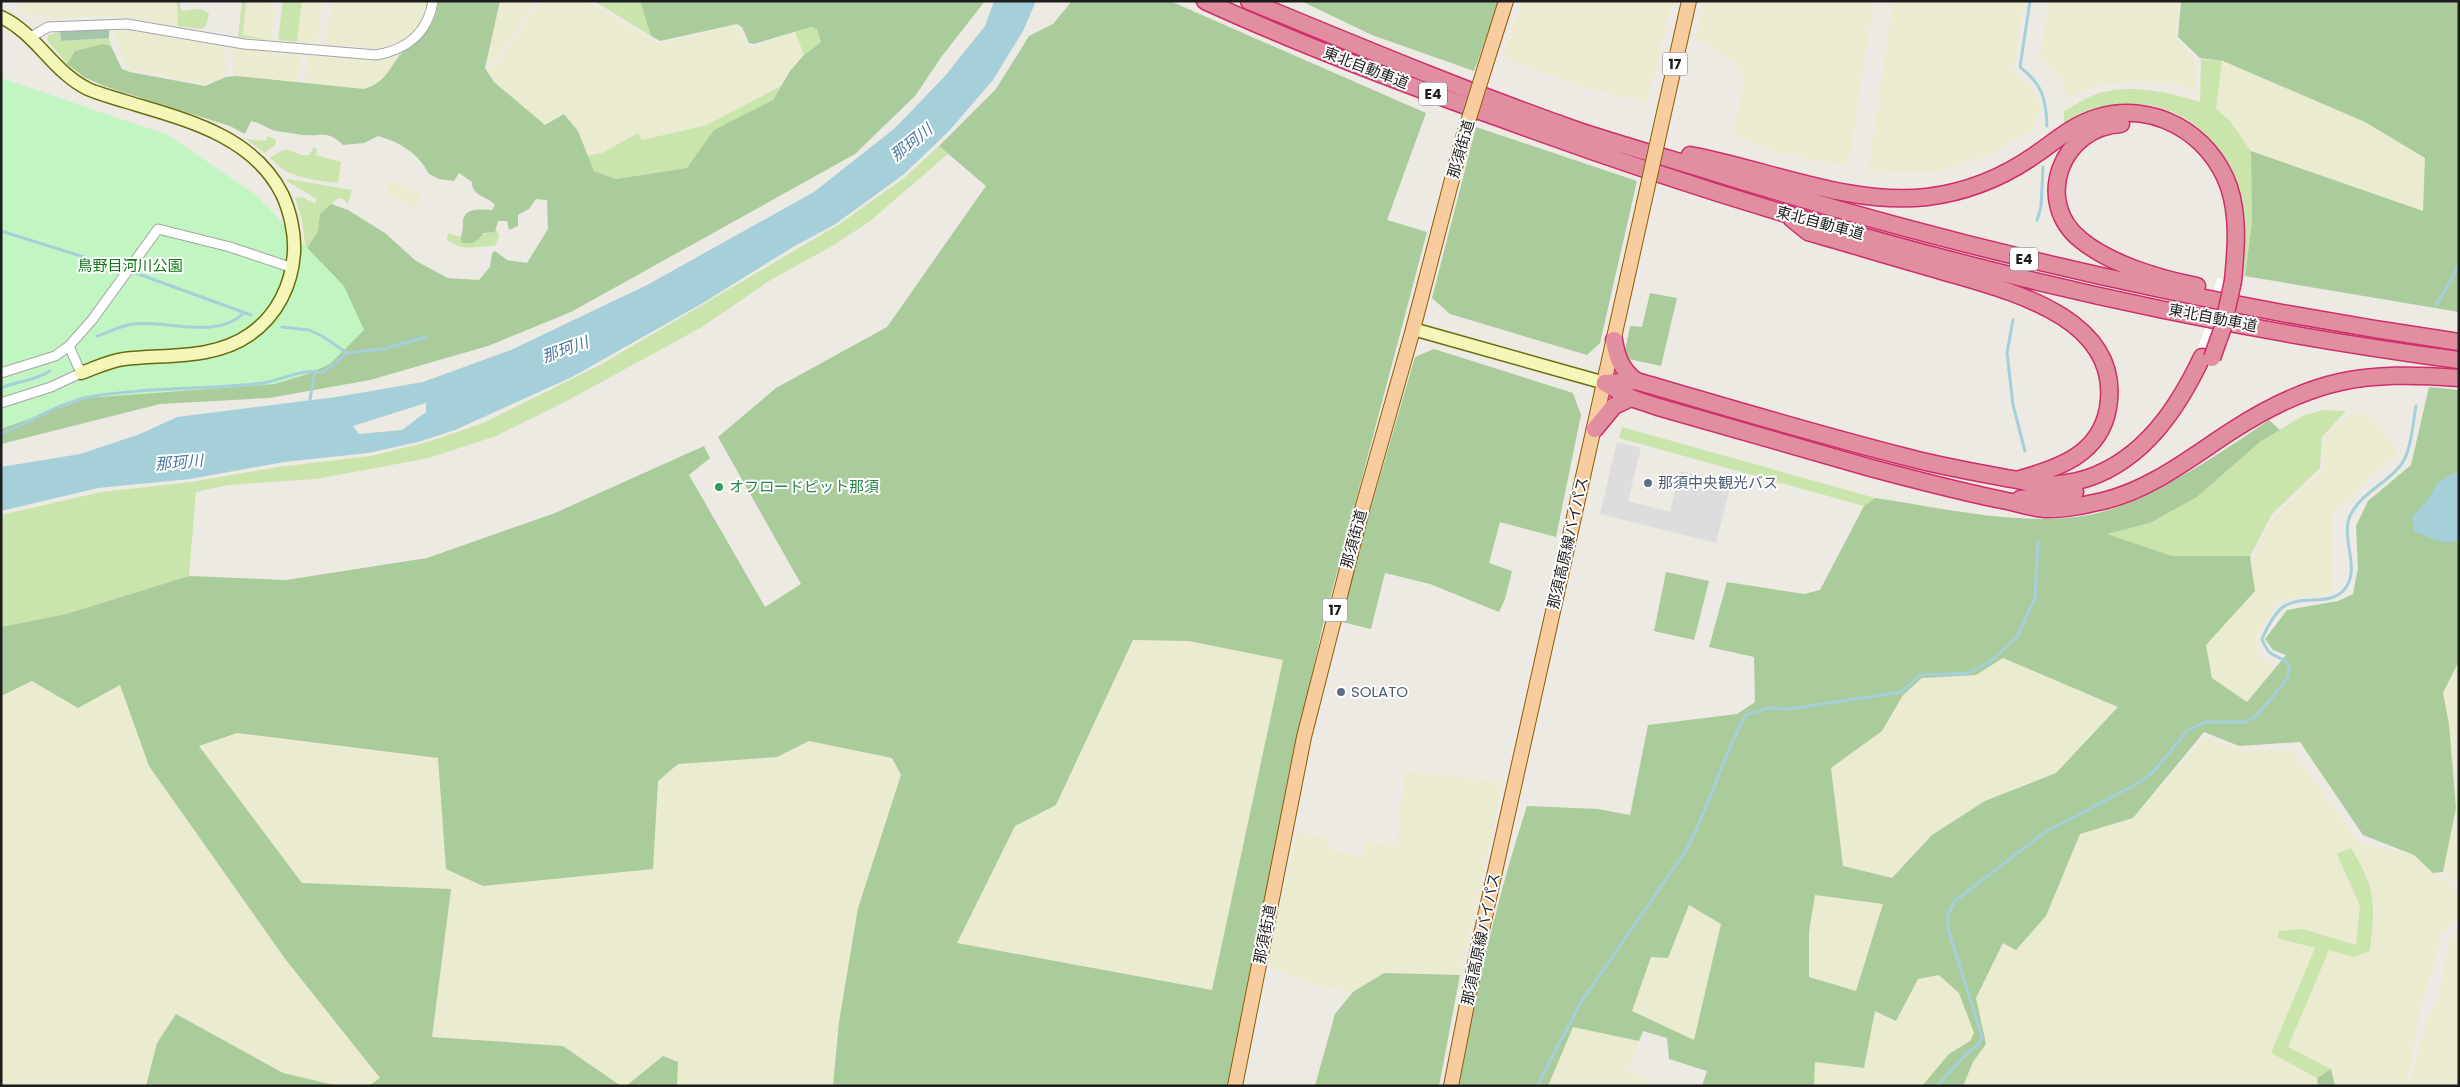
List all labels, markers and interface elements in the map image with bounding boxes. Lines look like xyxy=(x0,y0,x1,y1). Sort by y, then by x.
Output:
street label: 東北自動車道 xyxy=(1320,42,1412,93)
road number: 17 xyxy=(1662,52,1688,76)
road number: E4 xyxy=(1419,82,1447,106)
water label: 那珂川 xyxy=(885,117,939,166)
street label: 那須街道 xyxy=(1442,117,1479,181)
street label: 東北自動車道 xyxy=(1774,201,1866,244)
road number: E4 xyxy=(2010,248,2038,270)
park label: 鳥野目河川公園 xyxy=(77,255,183,276)
street label: 東北自動車道 xyxy=(2167,299,2259,336)
water label: 那珂川 xyxy=(539,330,594,368)
water label: 那珂川 xyxy=(154,449,206,476)
place label: 那須中央観光バス xyxy=(1658,472,1778,493)
street label: 那須高原線バイパス xyxy=(1542,475,1593,611)
place label: オフロードピット那須 xyxy=(729,476,879,497)
marker: 那須中央観光バス xyxy=(1642,477,1654,489)
marker: オフロードピット那須 xyxy=(713,481,725,493)
street label: 那須街道 xyxy=(1336,507,1371,571)
road number: 17 xyxy=(1322,598,1348,622)
place label: SOLATO xyxy=(1351,681,1408,702)
marker: SOLATO xyxy=(1335,686,1347,698)
street label: 那須高原線バイパス xyxy=(1456,871,1505,1007)
street label: 那須街道 xyxy=(1248,902,1281,965)

